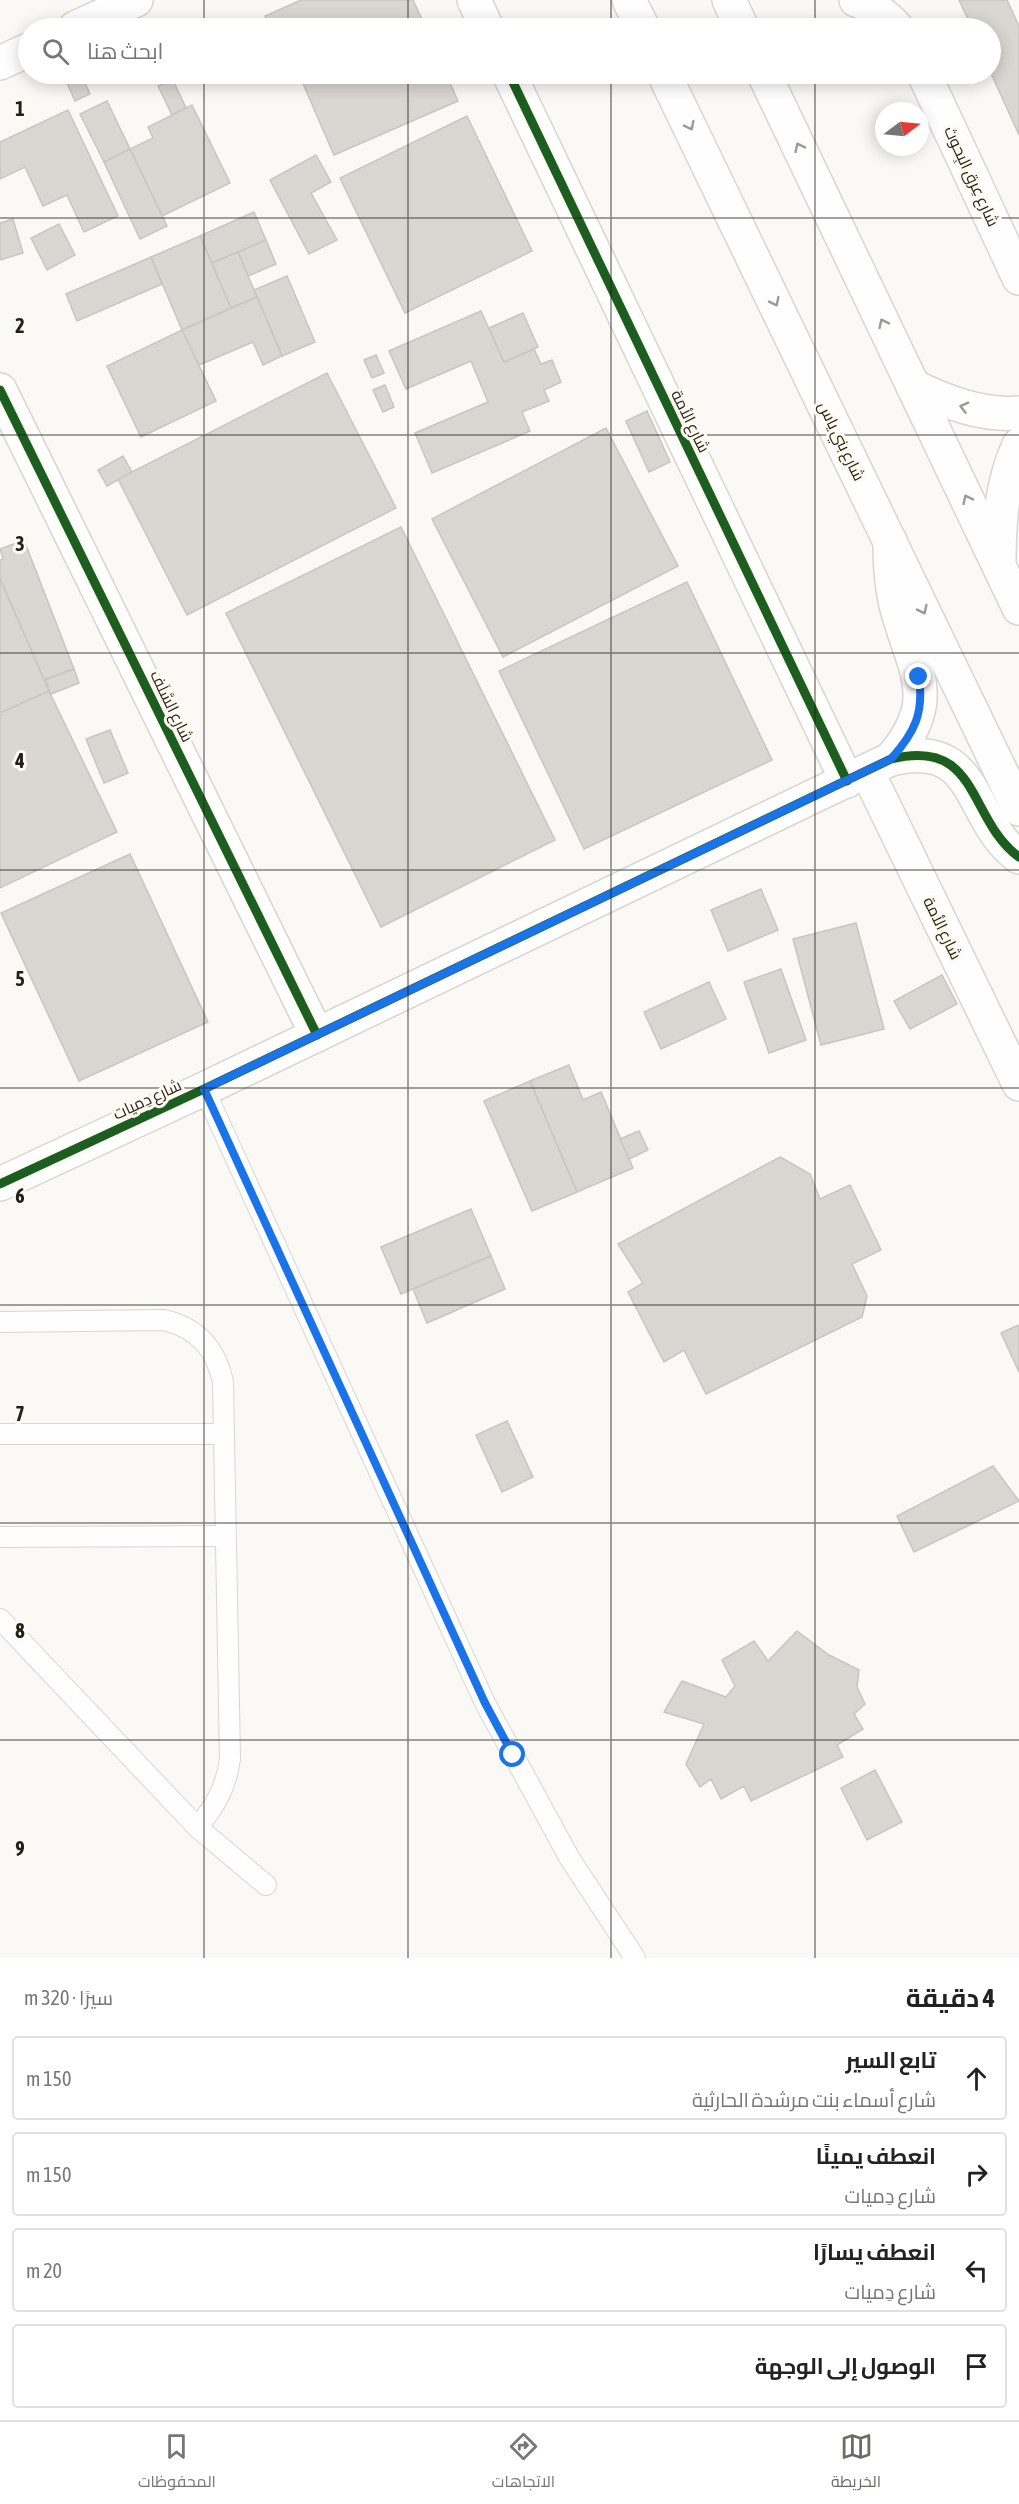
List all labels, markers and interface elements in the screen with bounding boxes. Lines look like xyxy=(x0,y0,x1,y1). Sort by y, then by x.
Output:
search box xyxy=(18,18,1001,84)
icon: search xyxy=(39,35,72,68)
text: ابحث هنا xyxy=(87,38,164,64)
text: 1 xyxy=(15,97,25,120)
north arrow xyxy=(875,102,929,156)
one-way arrow xyxy=(682,120,694,131)
street label: شارع عِرق البِحوث xyxy=(938,123,1003,230)
one-way arrow xyxy=(794,142,806,153)
one-way arrow xyxy=(767,295,779,306)
text: 2 xyxy=(15,314,25,337)
one-way arrow xyxy=(878,318,890,329)
street label: شارع الأمة xyxy=(665,387,714,457)
street label: شارع بني ياس xyxy=(811,398,869,486)
one-way arrow xyxy=(959,401,969,414)
one-way arrow xyxy=(962,494,974,505)
text: 3 xyxy=(15,532,25,555)
one-way arrow xyxy=(916,603,928,614)
route end xyxy=(905,663,931,689)
street label: شارع السَّلَف xyxy=(144,667,197,746)
text: 4 xyxy=(14,749,25,772)
street label: شارع الأمة xyxy=(917,894,966,964)
text: 5 xyxy=(15,967,25,990)
street label: شارع دِميات xyxy=(110,1075,185,1125)
text: 6 xyxy=(15,1184,25,1207)
text: 7 xyxy=(15,1402,25,1425)
text: 8 xyxy=(15,1619,25,1642)
route start xyxy=(499,1741,525,1767)
text: 9 xyxy=(15,1837,25,1860)
text: 4 دقيقة xyxy=(906,1983,995,2013)
text: سيرًا · 320 m xyxy=(24,1986,113,2009)
text: تابع السير xyxy=(846,2047,936,2073)
icon: ahead xyxy=(960,2062,993,2095)
text: 150 m xyxy=(26,2067,71,2090)
text: شارع أسماء بنت مرشدة الحارثية xyxy=(692,2088,936,2111)
text: انعطف يمينًا xyxy=(816,2143,936,2169)
icon: right xyxy=(960,2158,993,2191)
text: 150 m xyxy=(26,2163,71,2186)
text: شارع دِميات xyxy=(844,2184,936,2207)
text: انعطف يسارًا xyxy=(813,2239,936,2265)
icon: left xyxy=(960,2254,993,2287)
text: 20 m xyxy=(26,2259,62,2282)
text: شارع دِميات xyxy=(844,2280,936,2303)
icon: arrive xyxy=(960,2350,993,2383)
text: الوصول إلى الوجهة xyxy=(755,2353,936,2379)
tab: المحفوظات xyxy=(138,2430,216,2496)
tab: الاتجاهات xyxy=(492,2430,555,2496)
tab: الخريطة xyxy=(831,2430,881,2496)

